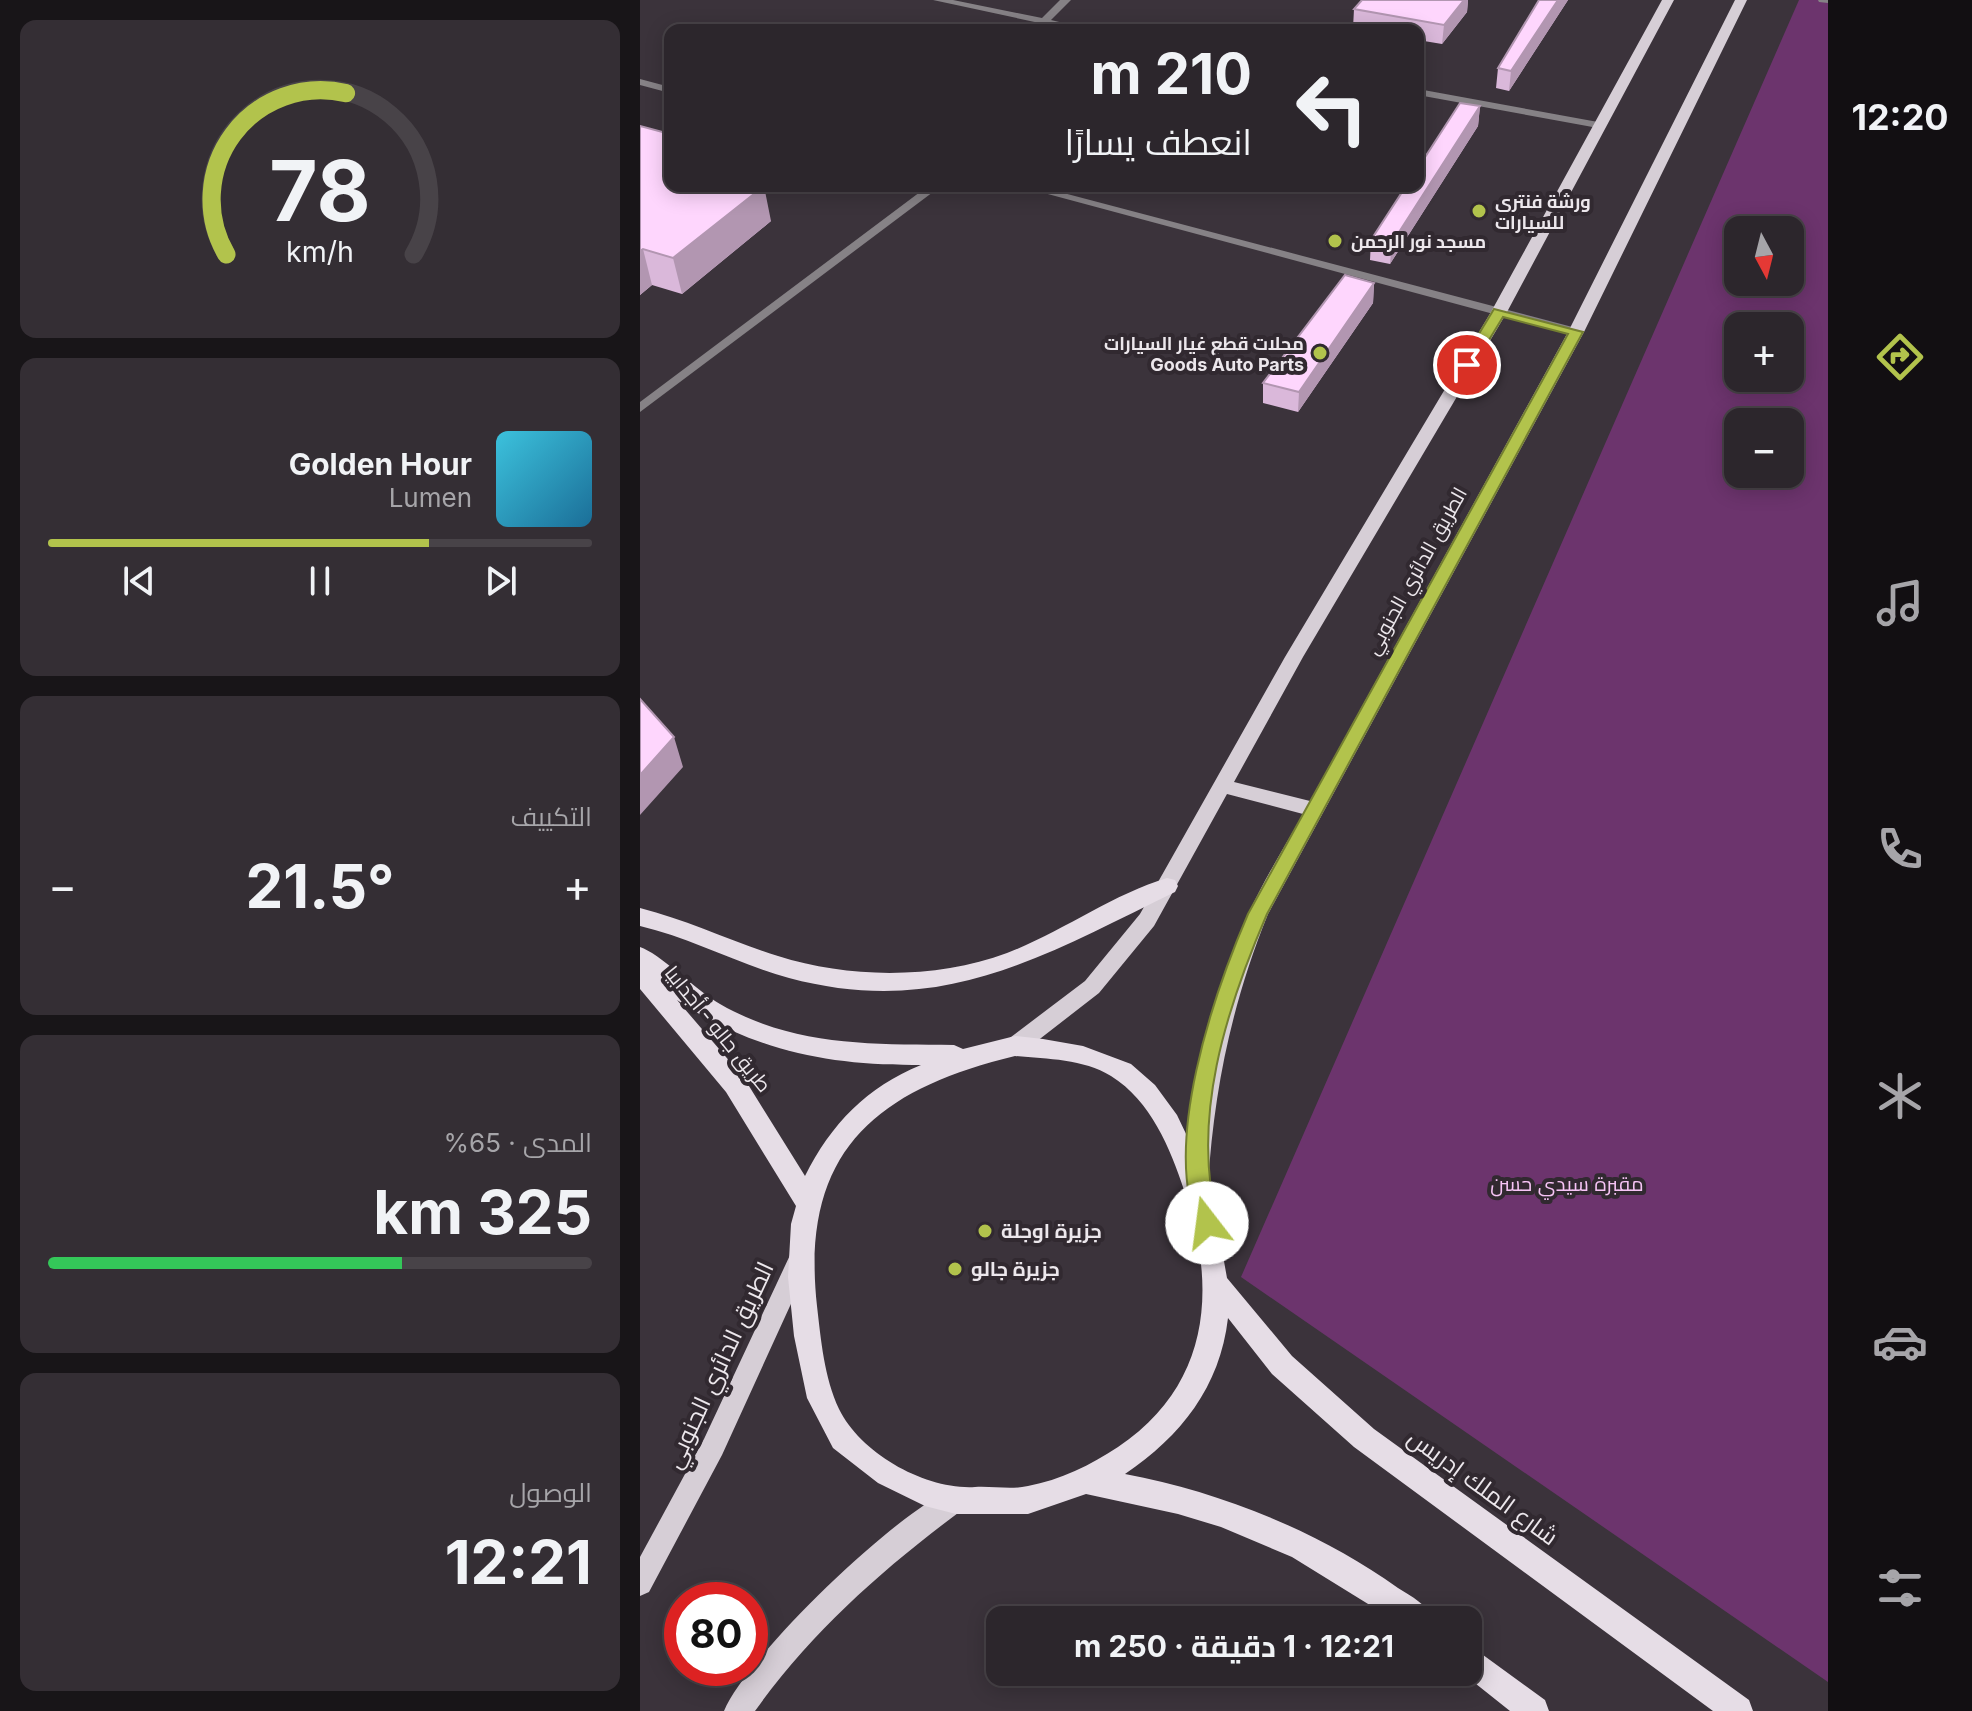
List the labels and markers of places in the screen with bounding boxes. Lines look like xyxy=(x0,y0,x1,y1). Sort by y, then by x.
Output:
place label: ورشة فنتري للسيارات xyxy=(1495,191,1591,233)
marker: ورشة فنتري للسيارات xyxy=(1470,202,1488,220)
place label: مسجد نور الرحمن xyxy=(1351,231,1486,253)
marker: مسجد نور الرحمن xyxy=(1326,232,1344,250)
pin xyxy=(1433,331,1501,399)
place label: محلات قطع غيار السيارات Goods Auto Parts xyxy=(1104,333,1304,375)
marker: محلات قطع غيار السيارات Goods Auto Parts xyxy=(1311,344,1329,362)
place label: جزيرة اوجلة xyxy=(1001,1219,1102,1243)
marker: جزيرة اوجلة xyxy=(976,1222,994,1240)
place label: جزيرة جالو xyxy=(971,1257,1060,1281)
marker: جزيرة جالو xyxy=(946,1260,964,1278)

